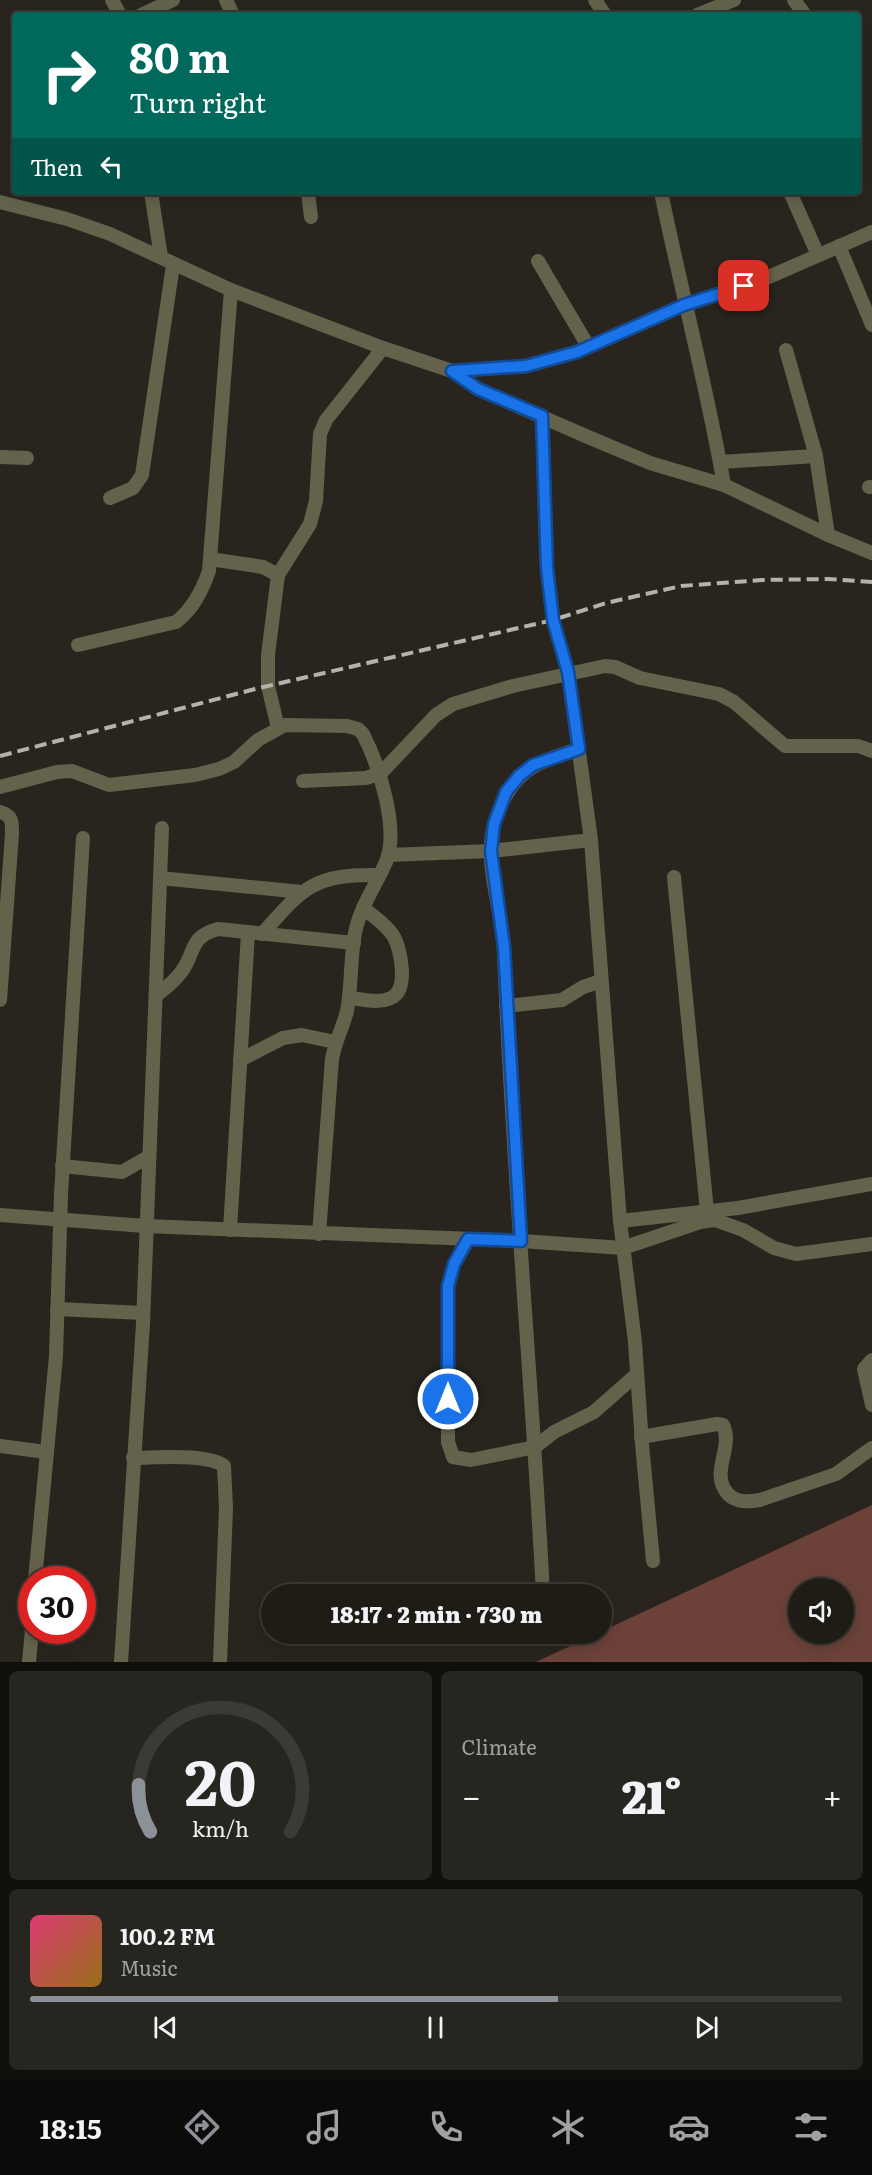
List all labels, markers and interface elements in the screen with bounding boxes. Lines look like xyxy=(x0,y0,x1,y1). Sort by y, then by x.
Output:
text: 80 m xyxy=(129,24,230,86)
icon: right xyxy=(30,36,108,114)
text: Turn right xyxy=(129,81,266,121)
text: Then xyxy=(30,150,83,183)
icon: left xyxy=(95,150,128,183)
pin xyxy=(718,260,769,311)
icon: arrive xyxy=(727,269,760,302)
position arrow xyxy=(416,1367,480,1431)
speed limit sign: 30 xyxy=(18,1566,96,1644)
map controls xyxy=(788,1578,854,1644)
button: sound xyxy=(788,1578,854,1644)
text: 18:17 · 2 min · 730 m xyxy=(331,1597,542,1630)
text: Climate xyxy=(462,1731,537,1761)
text: 20 xyxy=(184,1733,256,1825)
text: 21° xyxy=(622,1761,682,1828)
text: − xyxy=(462,1770,481,1819)
text: + xyxy=(823,1770,842,1819)
text: km/h xyxy=(192,1813,249,1845)
text: 100.2 FM xyxy=(120,1919,215,1952)
text: Music xyxy=(120,1952,177,1982)
icon: previous xyxy=(149,2011,182,2044)
icon: pause xyxy=(419,2011,452,2044)
icon: next xyxy=(690,2011,723,2044)
icon: directions xyxy=(181,2106,223,2148)
icon: music xyxy=(303,2106,345,2148)
icon: phone xyxy=(425,2106,467,2148)
icon: climate xyxy=(547,2106,589,2148)
icon: car xyxy=(668,2106,710,2148)
icon: filters xyxy=(790,2106,832,2148)
text: 18:15 xyxy=(40,2107,102,2147)

